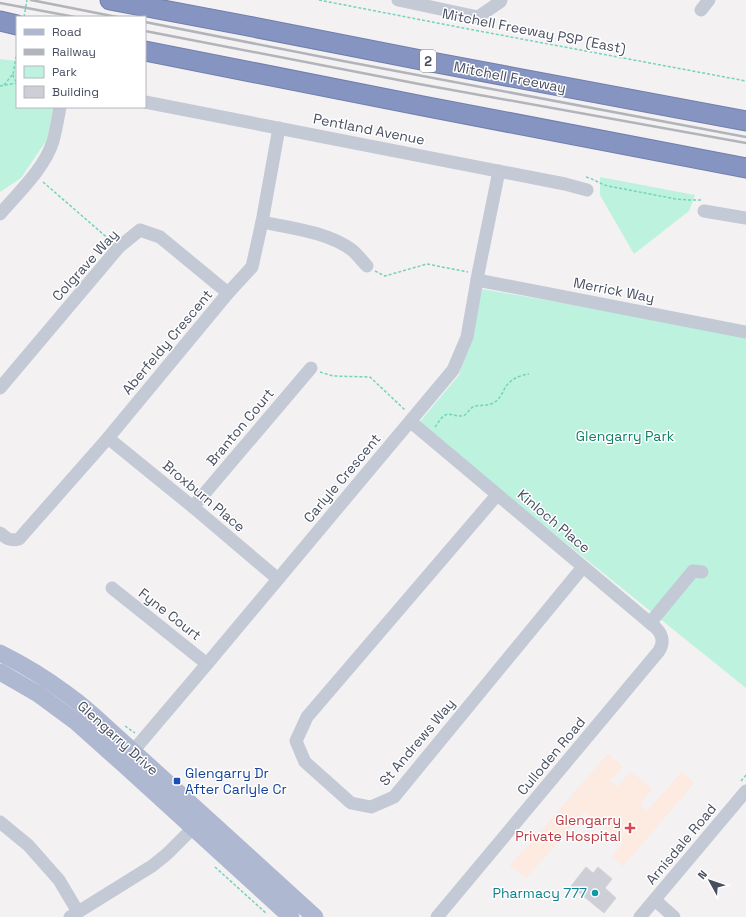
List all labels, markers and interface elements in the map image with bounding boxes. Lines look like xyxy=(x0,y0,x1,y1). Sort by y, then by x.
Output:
street label: Mitchell Freeway PSP (East) xyxy=(441,4,627,58)
legend xyxy=(16,16,146,108)
text: Road xyxy=(52,24,81,40)
text: Railway xyxy=(52,44,96,60)
road number: 2 xyxy=(420,50,436,72)
street label: Mitchell Freeway xyxy=(452,57,568,97)
text: Park xyxy=(52,64,77,80)
text: Building xyxy=(52,84,99,100)
street label: Pentland Avenue xyxy=(312,109,426,149)
street label: Colgrave Way xyxy=(48,225,122,305)
street label: Merrick Way xyxy=(572,273,656,307)
street label: Aberfeldy Crescent xyxy=(118,286,216,398)
street label: Branton Court xyxy=(202,385,278,469)
park label: Glengarry Park xyxy=(576,427,675,445)
street label: Carlyle Crescent xyxy=(299,430,385,526)
street label: Broxburn Place xyxy=(159,456,249,536)
street label: Kinloch Place xyxy=(514,485,594,557)
street label: Fyne Court xyxy=(135,584,205,644)
street label: St Andrews Way xyxy=(375,695,459,789)
street label: Glengarry Drive xyxy=(74,697,162,779)
street label: Culloden Road xyxy=(513,713,589,799)
place label: Glengarry Dr After Carlyle Cr xyxy=(185,764,287,798)
marker: Glengarry Dr After Carlyle Cr xyxy=(172,776,182,786)
street label: Arnisdale Road xyxy=(642,800,720,888)
place label: Glengarry Private Hospital xyxy=(515,811,621,845)
marker: Glengarry Private Hospital xyxy=(624,822,636,834)
north arrow xyxy=(690,861,730,901)
text: N xyxy=(695,867,710,882)
place label: Pharmacy 777 xyxy=(493,884,587,902)
marker: Pharmacy 777 xyxy=(590,888,600,898)

